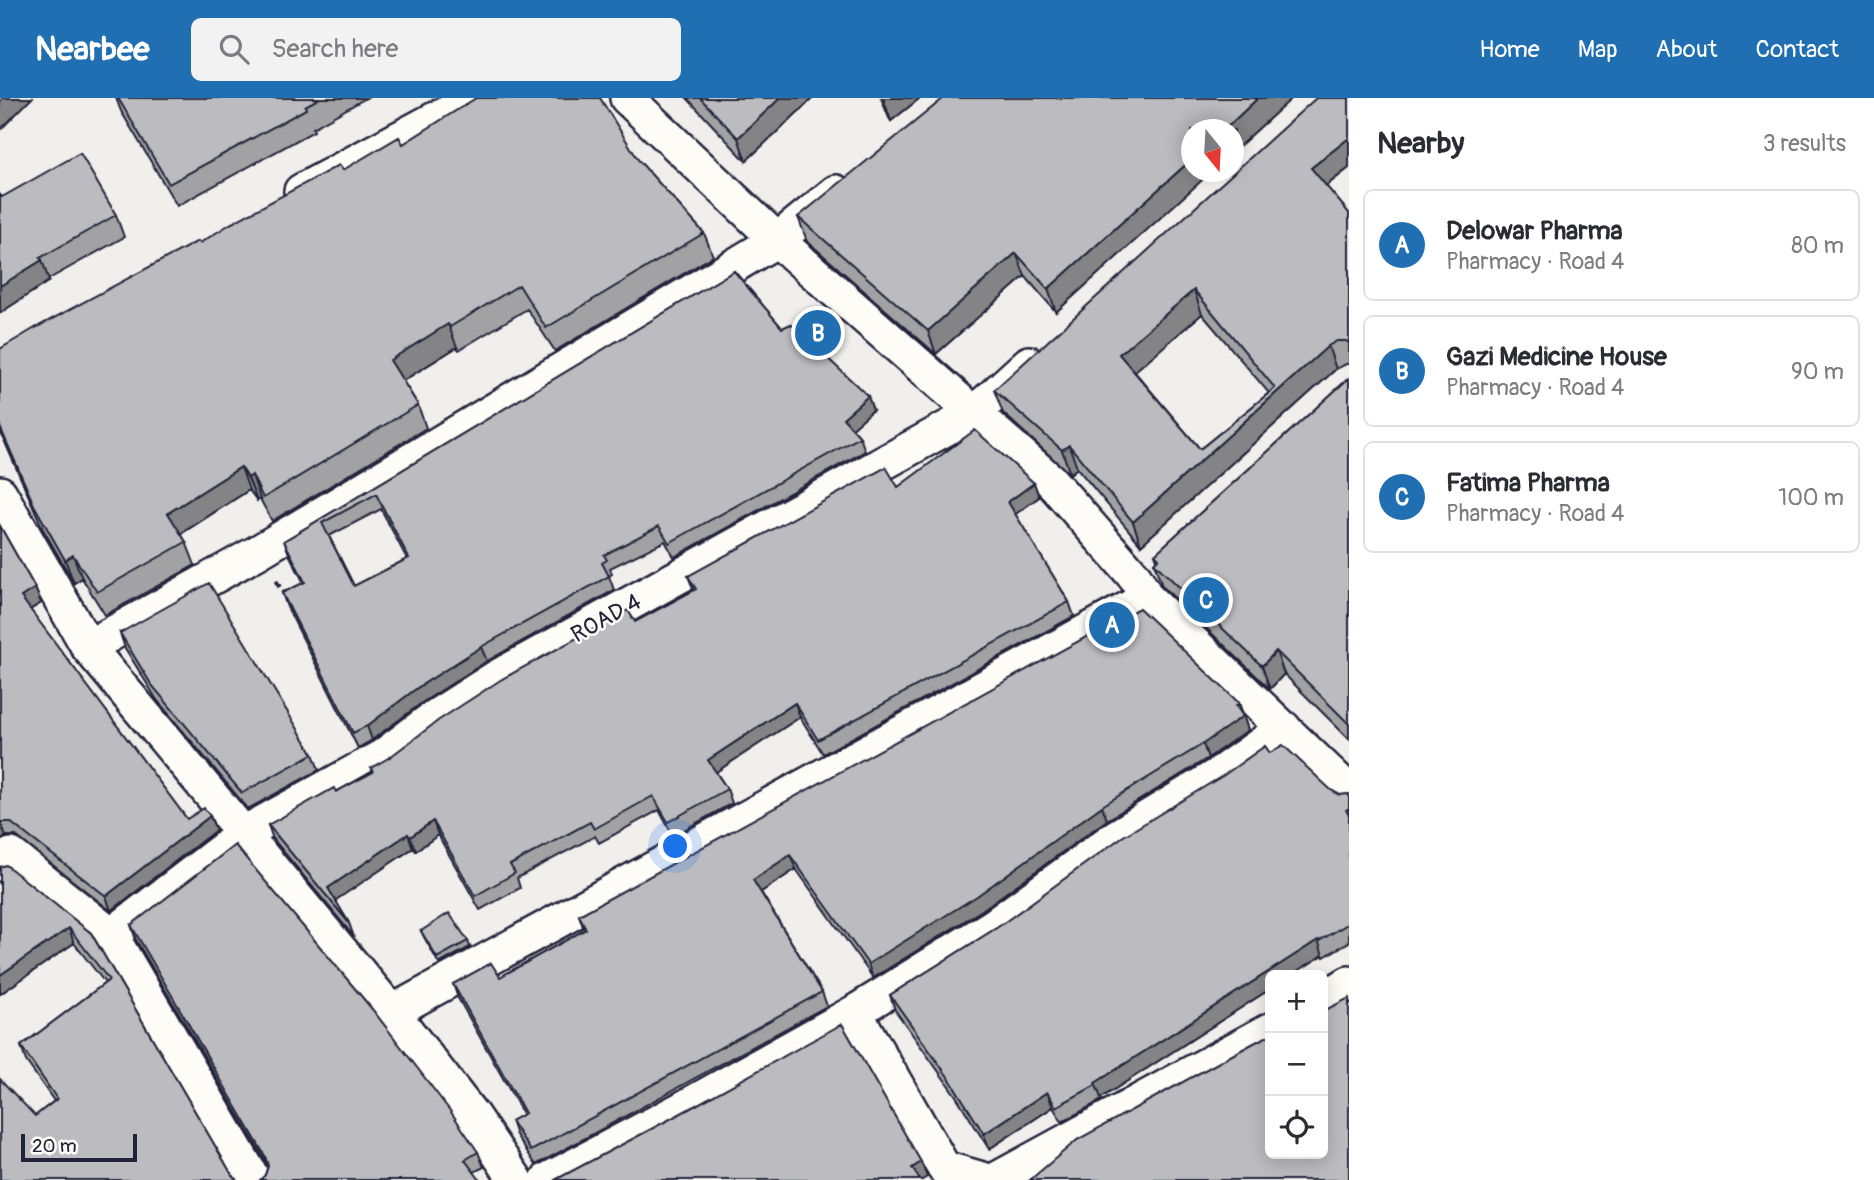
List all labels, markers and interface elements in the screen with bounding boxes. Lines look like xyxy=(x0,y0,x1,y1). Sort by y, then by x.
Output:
search box xyxy=(191,18,681,81)
text: Nearbee xyxy=(35,29,149,70)
icon: search xyxy=(215,30,253,68)
text: Search here xyxy=(271,33,398,65)
text: Home xyxy=(1479,35,1540,64)
text: Map xyxy=(1578,35,1618,64)
text: About xyxy=(1656,35,1718,64)
text: Contact xyxy=(1756,35,1839,64)
north arrow xyxy=(1181,119,1244,182)
text: Nearby xyxy=(1377,125,1464,162)
text: 3 results xyxy=(1763,129,1846,158)
text: Delowar Pharma xyxy=(1446,215,1623,247)
text: A xyxy=(1395,231,1409,260)
text: 80 m xyxy=(1791,231,1844,260)
text: Pharmacy · Road 4 xyxy=(1446,247,1624,276)
pin: B xyxy=(795,307,841,359)
text: Gazi Medicine House xyxy=(1446,341,1667,373)
text: B xyxy=(1395,357,1409,386)
text: 90 m xyxy=(1791,357,1844,386)
text: Pharmacy · Road 4 xyxy=(1446,373,1624,402)
text: Fatima Pharma xyxy=(1446,467,1610,499)
text: C xyxy=(1395,483,1409,512)
text: 100 m xyxy=(1778,483,1844,512)
text: Pharmacy · Road 4 xyxy=(1446,499,1624,528)
pin: C xyxy=(1183,574,1229,626)
street label: ROAD 4 xyxy=(566,587,646,649)
pin: A xyxy=(1089,599,1135,651)
your location xyxy=(658,829,692,863)
map controls xyxy=(1265,970,1328,1159)
button: + xyxy=(1265,970,1328,1033)
button: − xyxy=(1265,1033,1328,1096)
button: locate xyxy=(1265,1096,1328,1159)
scale bar xyxy=(21,1131,136,1163)
text: 20 m xyxy=(32,1134,77,1158)

